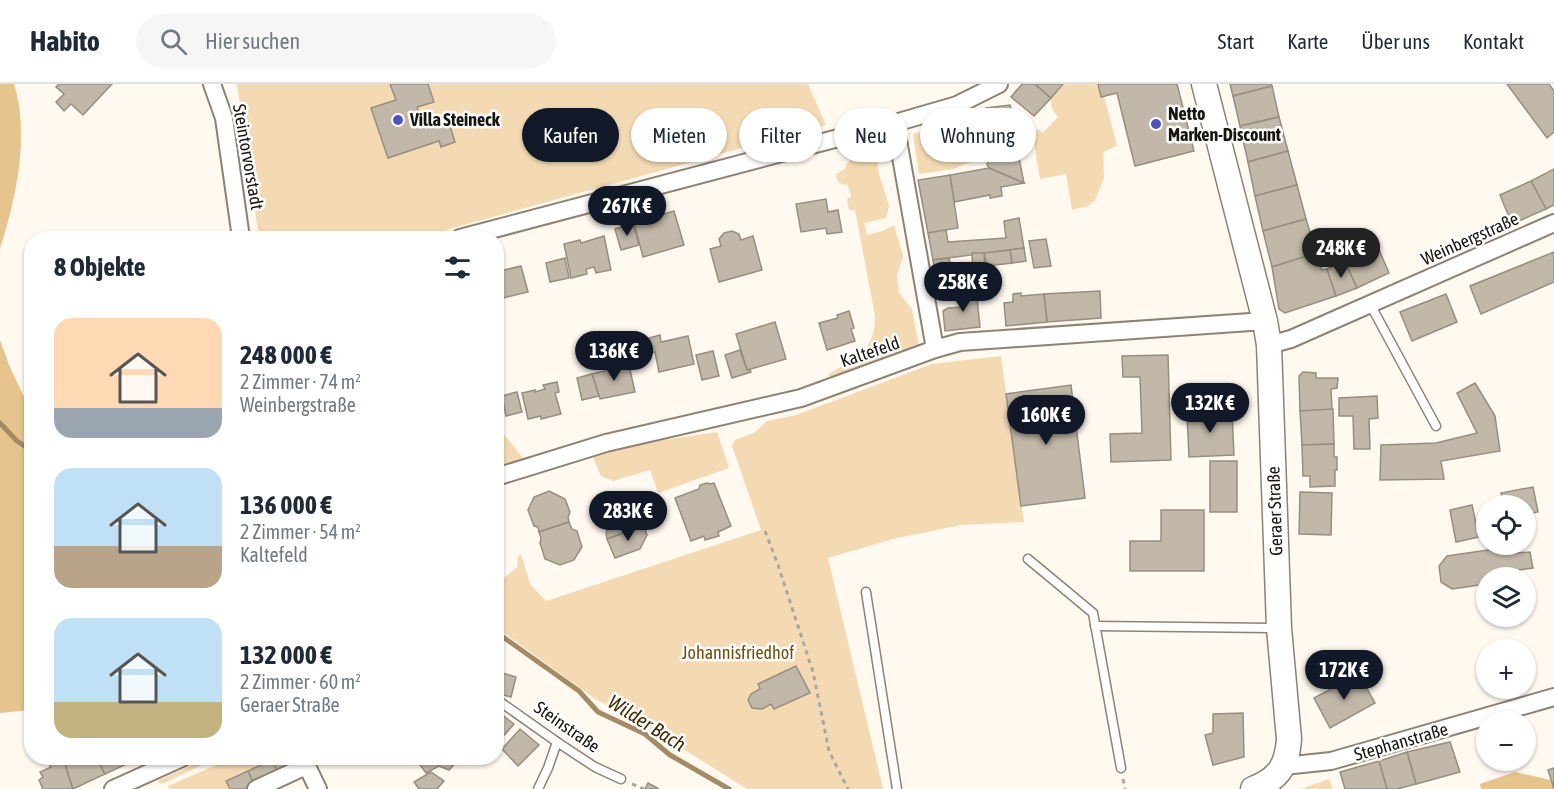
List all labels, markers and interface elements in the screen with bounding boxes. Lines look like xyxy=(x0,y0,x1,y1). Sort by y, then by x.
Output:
search box xyxy=(136,14,556,68)
text: Habito xyxy=(30,25,100,57)
icon: search xyxy=(157,25,190,58)
text: Hier suchen xyxy=(205,28,300,54)
text: Start xyxy=(1218,29,1254,53)
text: Karte xyxy=(1287,29,1328,53)
text: Über uns xyxy=(1361,29,1430,53)
text: Kontakt xyxy=(1463,29,1524,53)
street label: Steintorvorstadt xyxy=(229,102,268,211)
place label: Netto Marken-Discount xyxy=(1168,103,1282,145)
chip: Kaufen xyxy=(522,108,619,162)
chip: Mieten xyxy=(631,108,727,162)
chip: Filter xyxy=(739,108,822,162)
chip: Neu xyxy=(834,108,908,162)
chip: Wohnung xyxy=(920,108,1036,162)
place label: Villa Steineck xyxy=(409,109,501,130)
marker: Villa Steineck xyxy=(391,113,405,127)
marker: Netto Marken-Discount xyxy=(1149,117,1163,131)
pin: 267K € xyxy=(578,186,676,237)
text: 267K € xyxy=(602,194,652,217)
street label: Weinbergstraße xyxy=(1418,208,1522,269)
pin: 248K € xyxy=(1292,228,1390,279)
text: 248K € xyxy=(1316,236,1366,259)
icon: filters xyxy=(441,251,474,284)
text: 8 Objekte xyxy=(54,252,146,282)
pin: 258K € xyxy=(914,262,1012,313)
text: 258K € xyxy=(938,270,988,293)
pin: 136K € xyxy=(565,331,663,382)
street label: Kaltefeld xyxy=(838,332,902,371)
text: 136K € xyxy=(589,339,639,362)
text: 248 000 € xyxy=(240,340,332,370)
icon: home xyxy=(102,342,174,414)
text: 2 Zimmer · 74 m² xyxy=(240,370,361,393)
pin: 132K € xyxy=(1161,383,1259,434)
text: 132K € xyxy=(1185,391,1235,414)
text: Weinbergstraße xyxy=(240,393,356,416)
pin: 160K € xyxy=(997,395,1095,446)
text: 160K € xyxy=(1021,403,1071,426)
street label: Geraer Straße xyxy=(1262,466,1287,556)
text: 136 000 € xyxy=(240,490,332,520)
pin: 283K € xyxy=(579,491,677,542)
icon: home xyxy=(102,492,174,564)
map controls xyxy=(1476,495,1536,771)
button: locate xyxy=(1476,495,1536,555)
text: 283K € xyxy=(603,499,653,522)
text: 2 Zimmer · 54 m² xyxy=(240,520,361,543)
text: Kaltefeld xyxy=(240,543,308,566)
button: layers xyxy=(1476,567,1536,627)
button: + xyxy=(1476,639,1536,699)
text: 132 000 € xyxy=(240,640,332,670)
icon: home xyxy=(102,642,174,714)
park label: Johannisfriedhof xyxy=(682,642,794,663)
pin: 172K € xyxy=(1295,650,1393,701)
text: 172K € xyxy=(1319,658,1369,681)
text: 2 Zimmer · 60 m² xyxy=(240,670,361,693)
water label: Wilder Bach xyxy=(604,690,691,756)
text: Geraer Straße xyxy=(240,693,340,716)
street label: Steinstraße xyxy=(531,696,604,757)
button: − xyxy=(1476,711,1536,771)
street label: Stephanstraße xyxy=(1352,718,1450,765)

